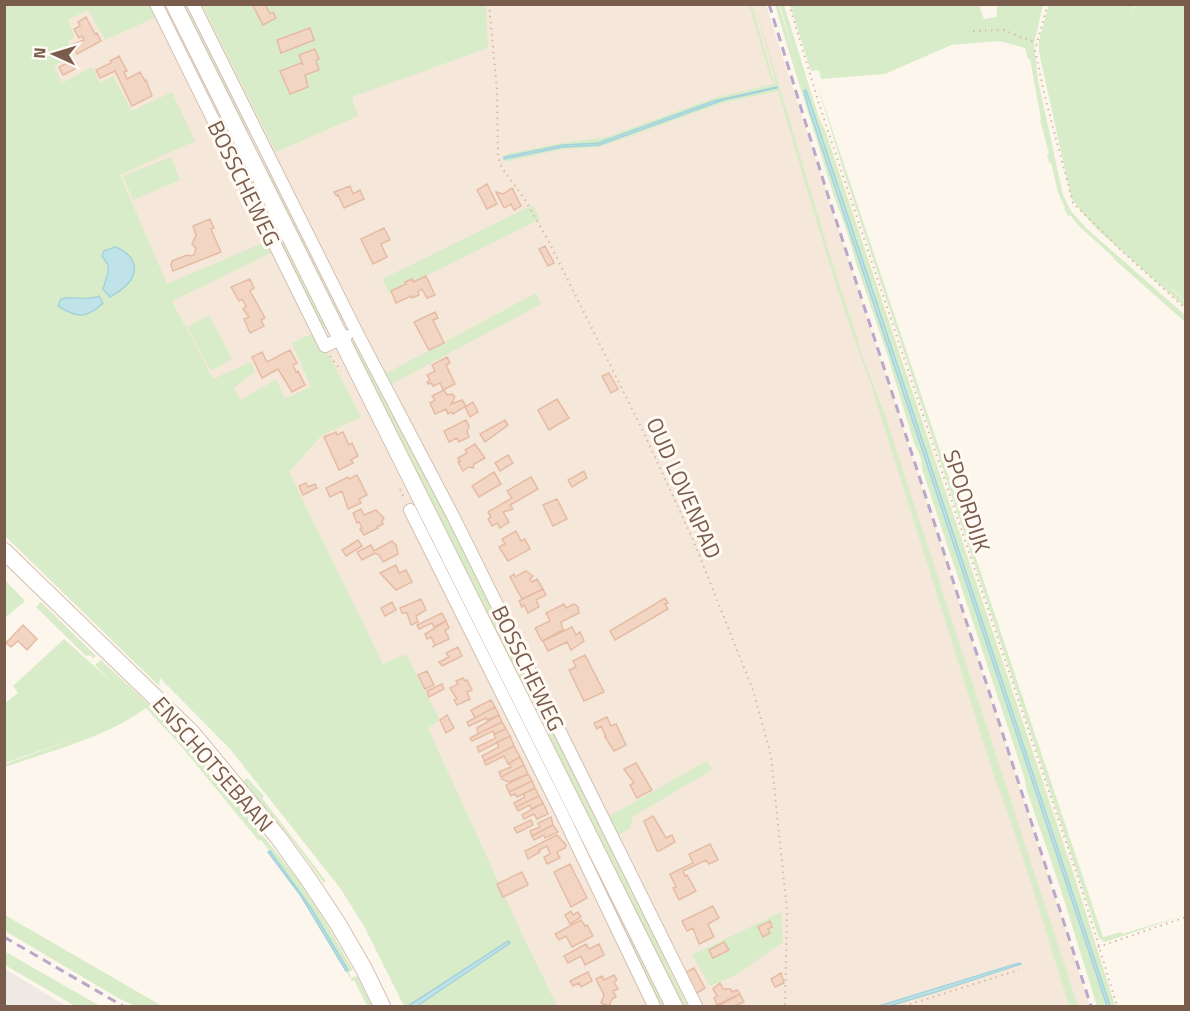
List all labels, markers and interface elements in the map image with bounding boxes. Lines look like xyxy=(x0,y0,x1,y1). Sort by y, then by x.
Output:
north arrow xyxy=(24,24,84,84)
text: N xyxy=(27,47,51,59)
street label: BOSSCHEWEG xyxy=(199,114,289,252)
street label: OUD LOVENPAD xyxy=(638,412,730,564)
street label: SPOORDIJK xyxy=(934,445,1000,557)
street label: BOSSCHEWEG xyxy=(483,599,573,737)
street label: ENSCHOTSEBAAN xyxy=(144,689,282,839)

